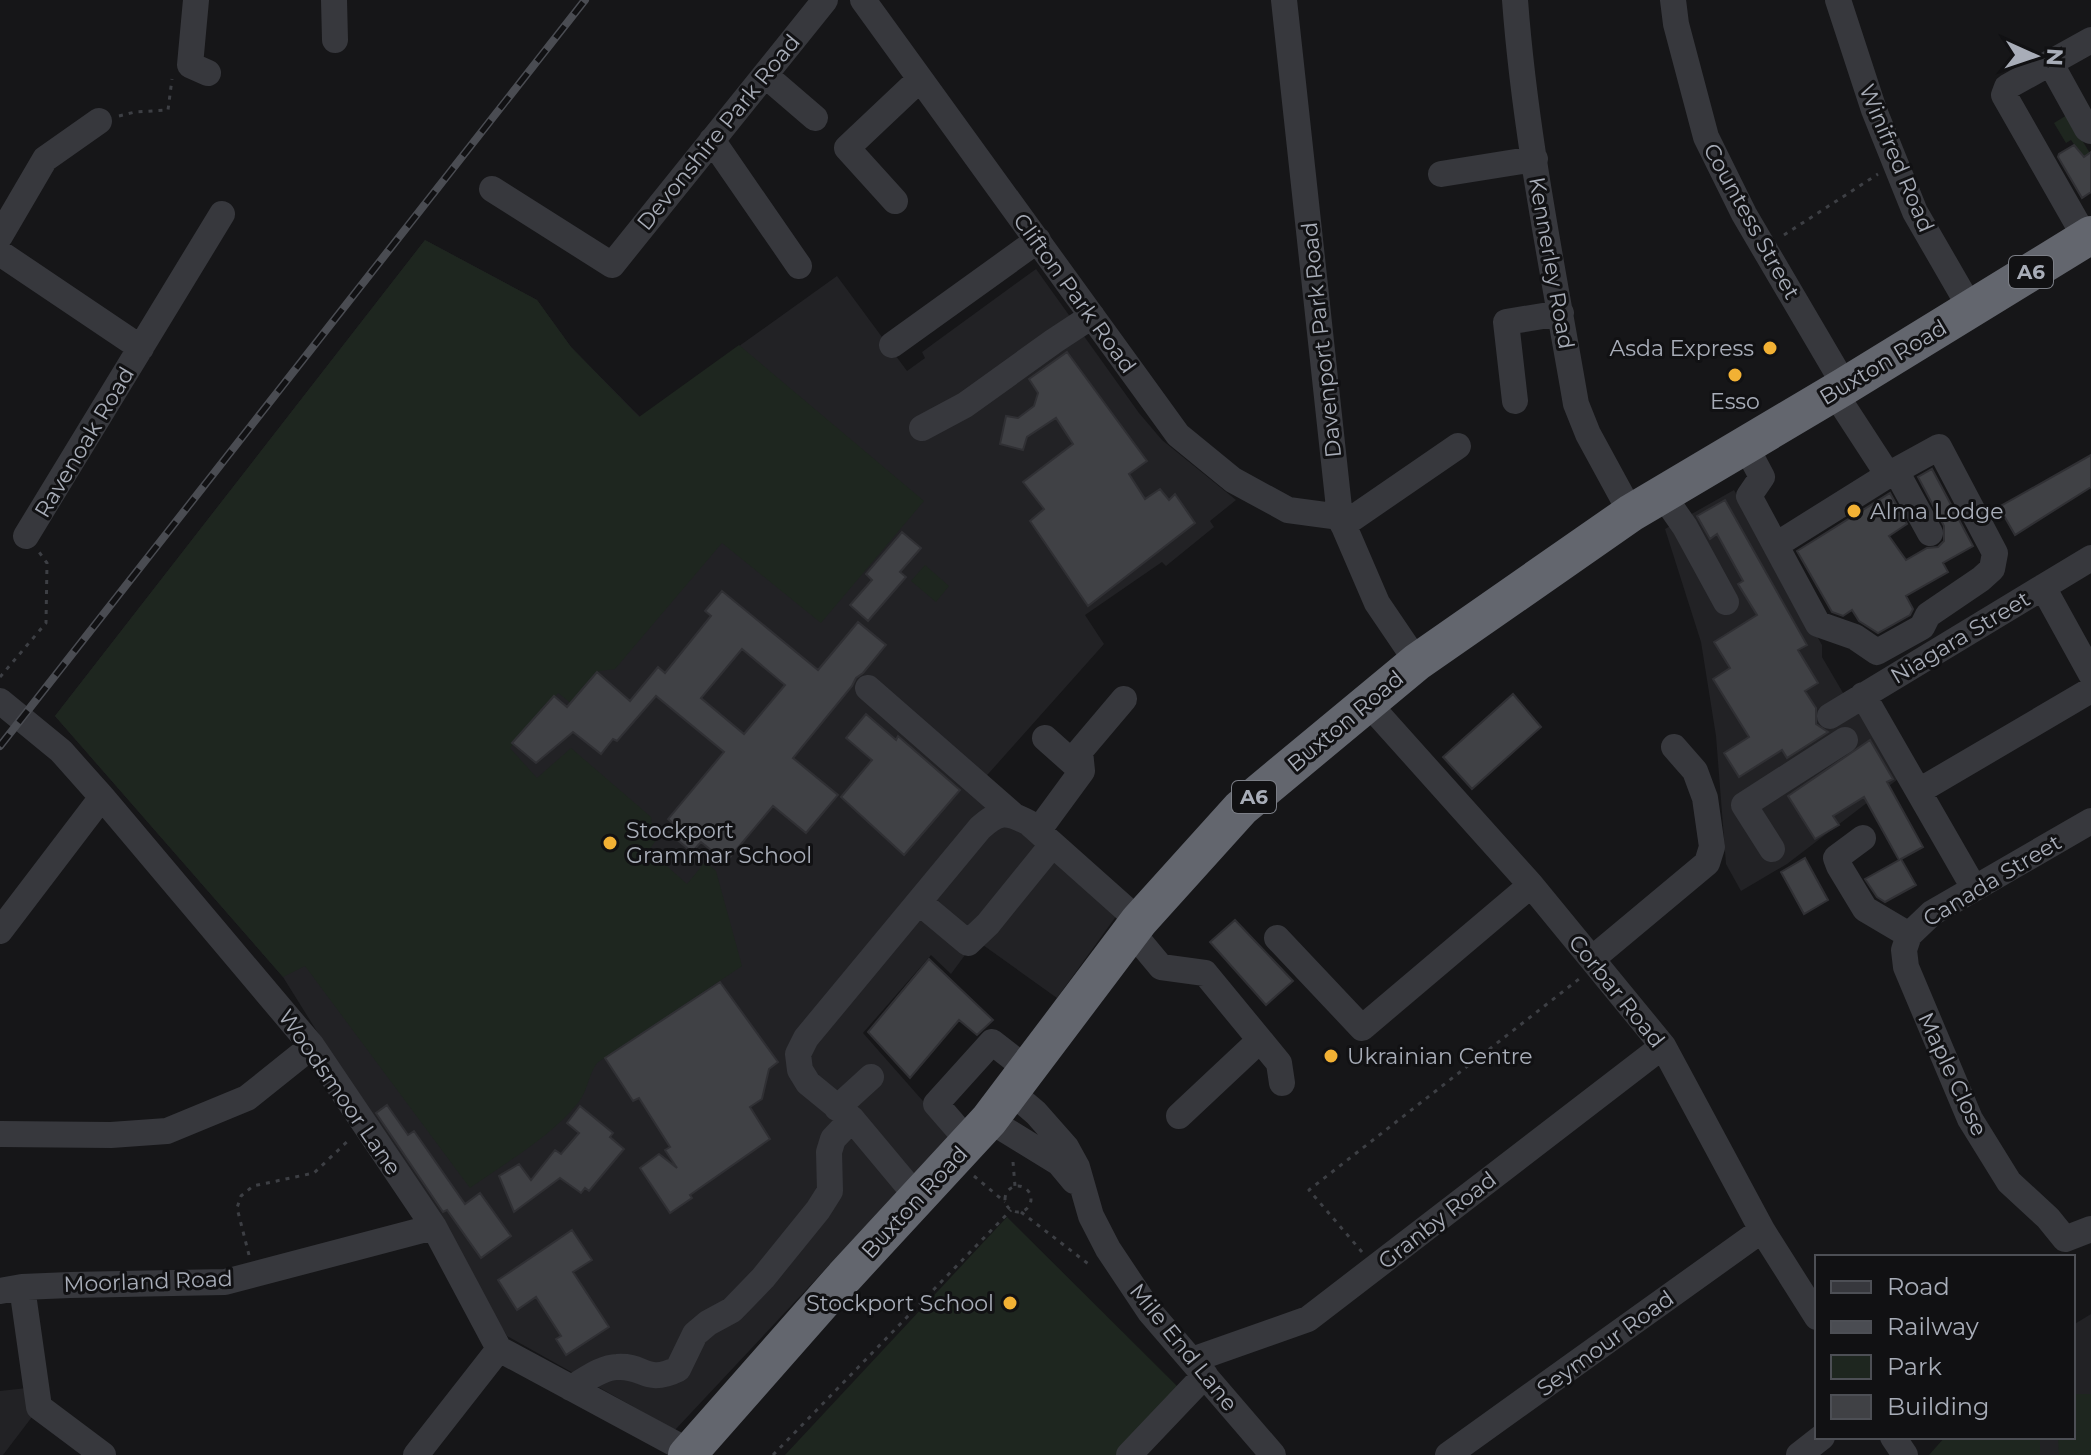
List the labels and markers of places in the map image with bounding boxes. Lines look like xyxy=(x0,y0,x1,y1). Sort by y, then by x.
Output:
place label: Asda Express xyxy=(1610,335,1754,362)
marker: Asda Express xyxy=(1761,339,1779,357)
marker: Esso xyxy=(1726,366,1744,384)
place label: Esso xyxy=(1710,388,1760,415)
place label: Alma Lodge xyxy=(1870,498,2004,525)
marker: Alma Lodge xyxy=(1845,502,1863,520)
place label: Stockport Grammar School xyxy=(626,817,812,869)
marker: Stockport Grammar School xyxy=(601,834,619,852)
place label: Ukrainian Centre xyxy=(1347,1043,1533,1070)
marker: Ukrainian Centre xyxy=(1322,1047,1340,1065)
place label: Stockport School xyxy=(806,1290,994,1317)
marker: Stockport School xyxy=(1001,1294,1019,1312)

